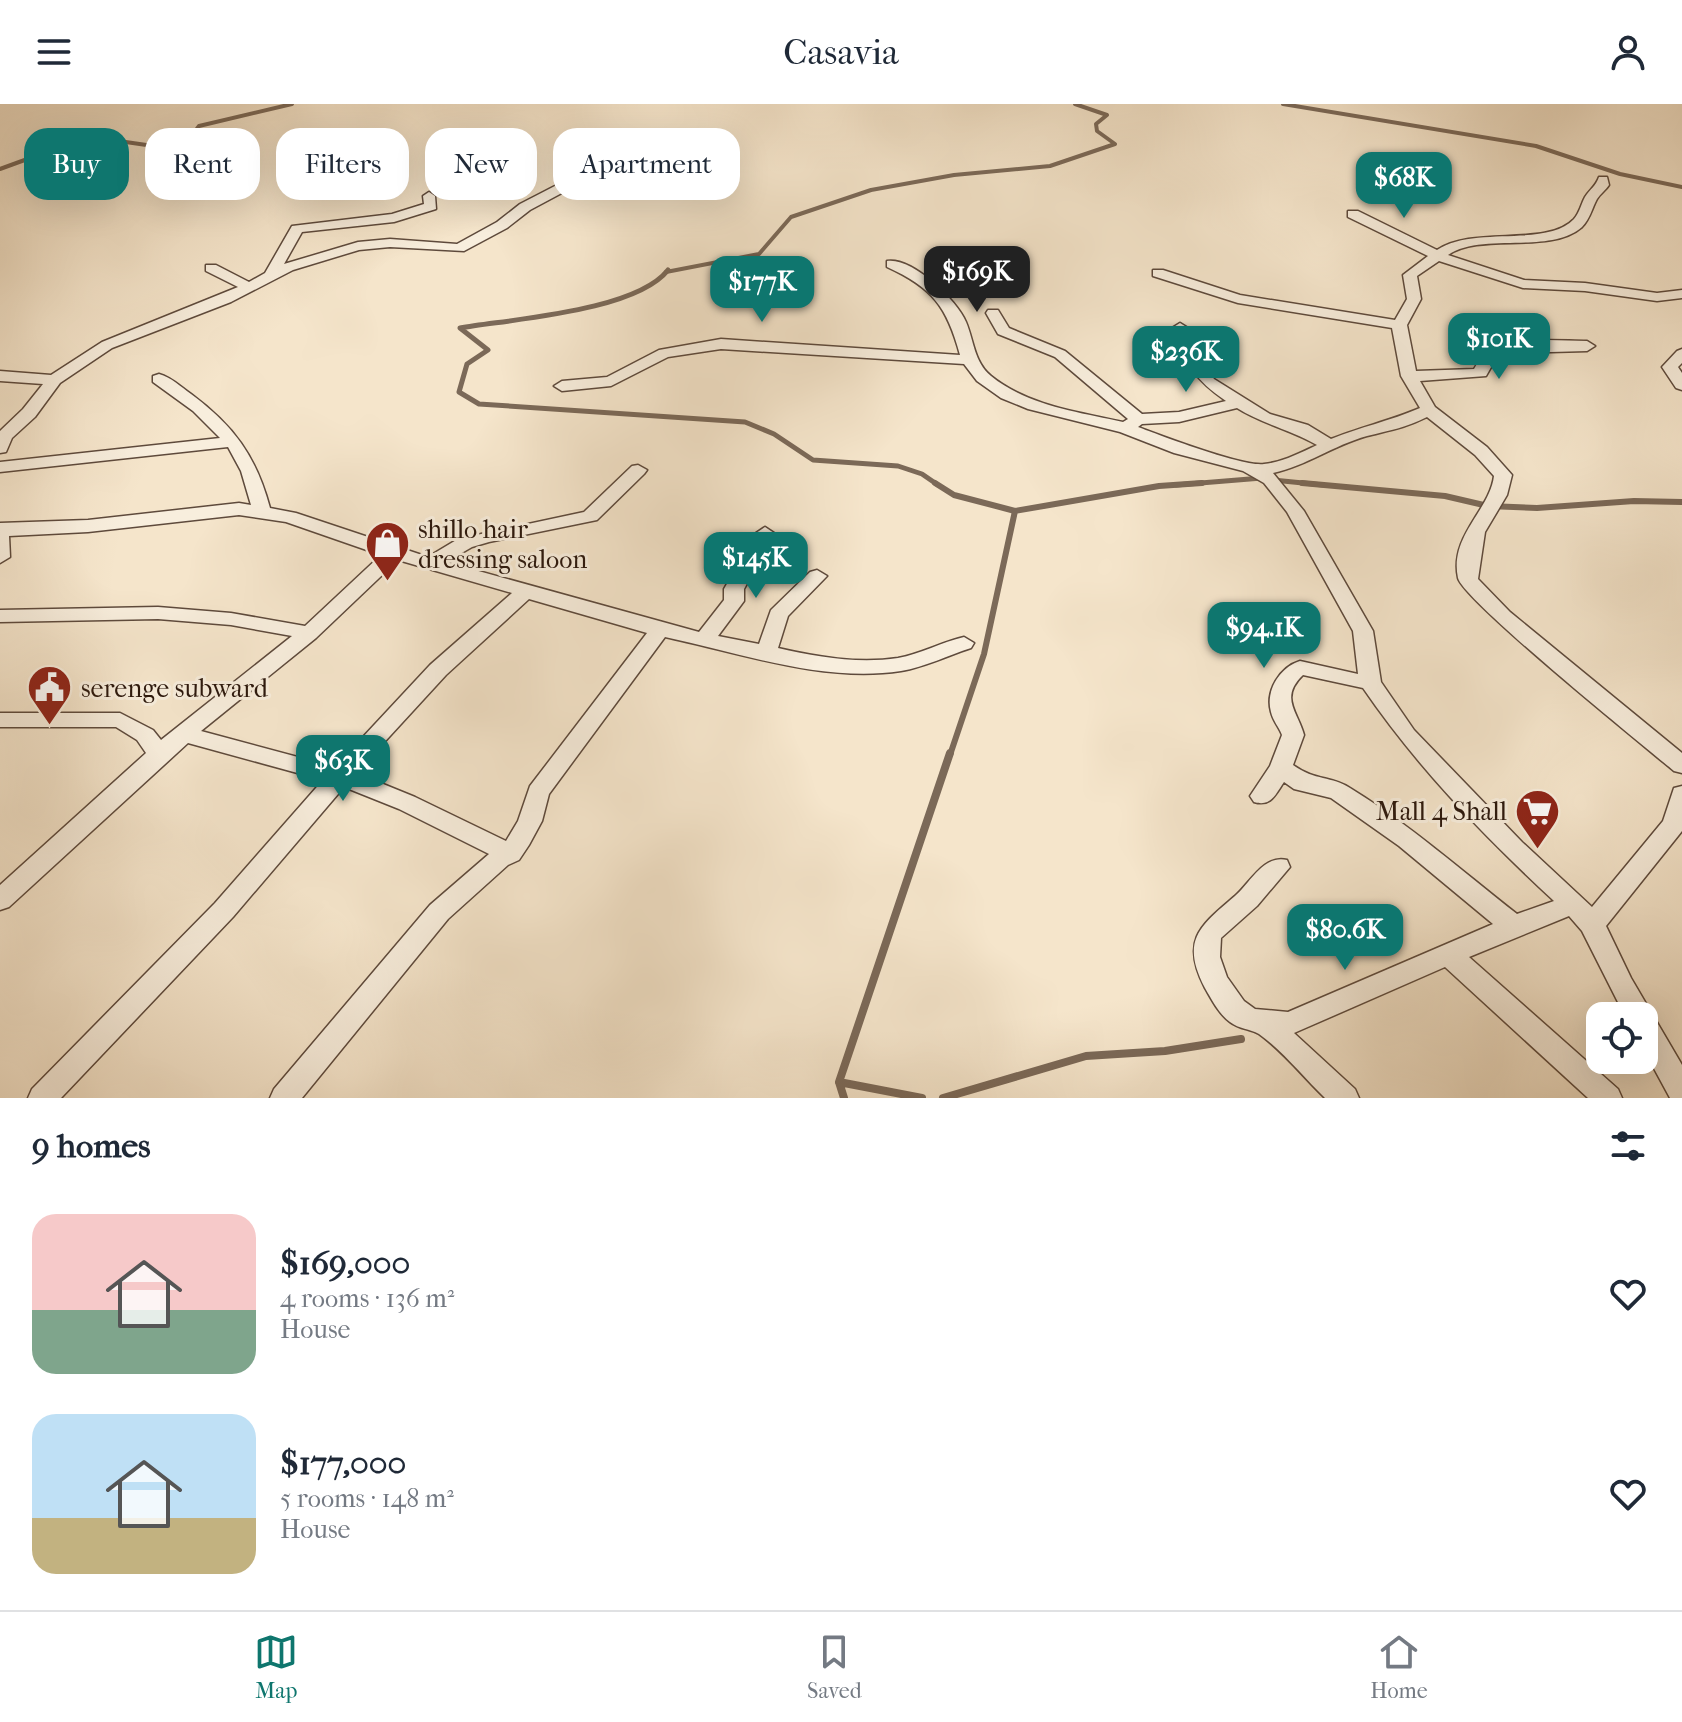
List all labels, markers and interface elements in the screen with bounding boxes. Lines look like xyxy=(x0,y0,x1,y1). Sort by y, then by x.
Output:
icon: menu xyxy=(32,30,76,74)
icon: person xyxy=(1606,30,1650,74)
text: Casavia xyxy=(783,31,899,73)
chip: Buy xyxy=(24,128,129,200)
chip: Rent xyxy=(145,128,260,200)
chip: Filters xyxy=(276,128,409,200)
chip: New xyxy=(425,128,537,200)
chip: Apartment xyxy=(553,128,740,200)
pin: $68K xyxy=(1357,152,1451,220)
text: $68K xyxy=(1374,162,1434,193)
pin: $169K xyxy=(921,246,1033,314)
pin: $177K xyxy=(706,256,818,324)
text: $169K xyxy=(942,256,1012,287)
text: $177K xyxy=(728,266,796,297)
pin: $101K xyxy=(1443,313,1555,381)
text: $101K xyxy=(1466,323,1532,354)
pin: $236K xyxy=(1130,326,1242,394)
text: $236K xyxy=(1150,336,1222,367)
place label: shillo hair dressing saloon xyxy=(418,514,587,575)
shop icon: shillo hair dressing saloon xyxy=(363,520,411,583)
pin: $145K xyxy=(700,532,812,600)
text: $145K xyxy=(722,542,790,573)
pin: $94.1K xyxy=(1199,602,1329,670)
text: $94.1K xyxy=(1226,612,1302,643)
public building icon: serenge subward xyxy=(26,664,74,727)
place label: serenge subward xyxy=(81,673,269,704)
pin: $63K xyxy=(296,735,390,803)
text: $63K xyxy=(314,745,372,776)
supermarket icon: Mall 4 Shall xyxy=(1514,787,1562,850)
place label: Mall 4 Shall xyxy=(1376,796,1507,827)
pin: $80.6K xyxy=(1280,904,1410,972)
text: $80.6K xyxy=(1305,914,1385,945)
map controls xyxy=(1586,1002,1658,1074)
button: locate xyxy=(1586,1002,1658,1074)
icon: filters xyxy=(1606,1124,1650,1168)
text: 9 homes xyxy=(32,1126,151,1166)
text: $169,000 xyxy=(280,1243,410,1283)
icon: home xyxy=(96,1246,192,1342)
icon: heart xyxy=(1606,1272,1650,1316)
text: 4 rooms · 136 m² xyxy=(280,1283,454,1314)
text: House xyxy=(280,1314,350,1345)
text: $177,000 xyxy=(280,1443,406,1483)
icon: home xyxy=(96,1446,192,1542)
icon: heart xyxy=(1606,1472,1650,1516)
text: 5 rooms · 148 m² xyxy=(280,1483,454,1514)
text: House xyxy=(280,1514,350,1545)
tab: Map xyxy=(254,1630,298,1704)
tab: Saved xyxy=(807,1630,862,1704)
tab: Home xyxy=(1370,1630,1428,1704)

